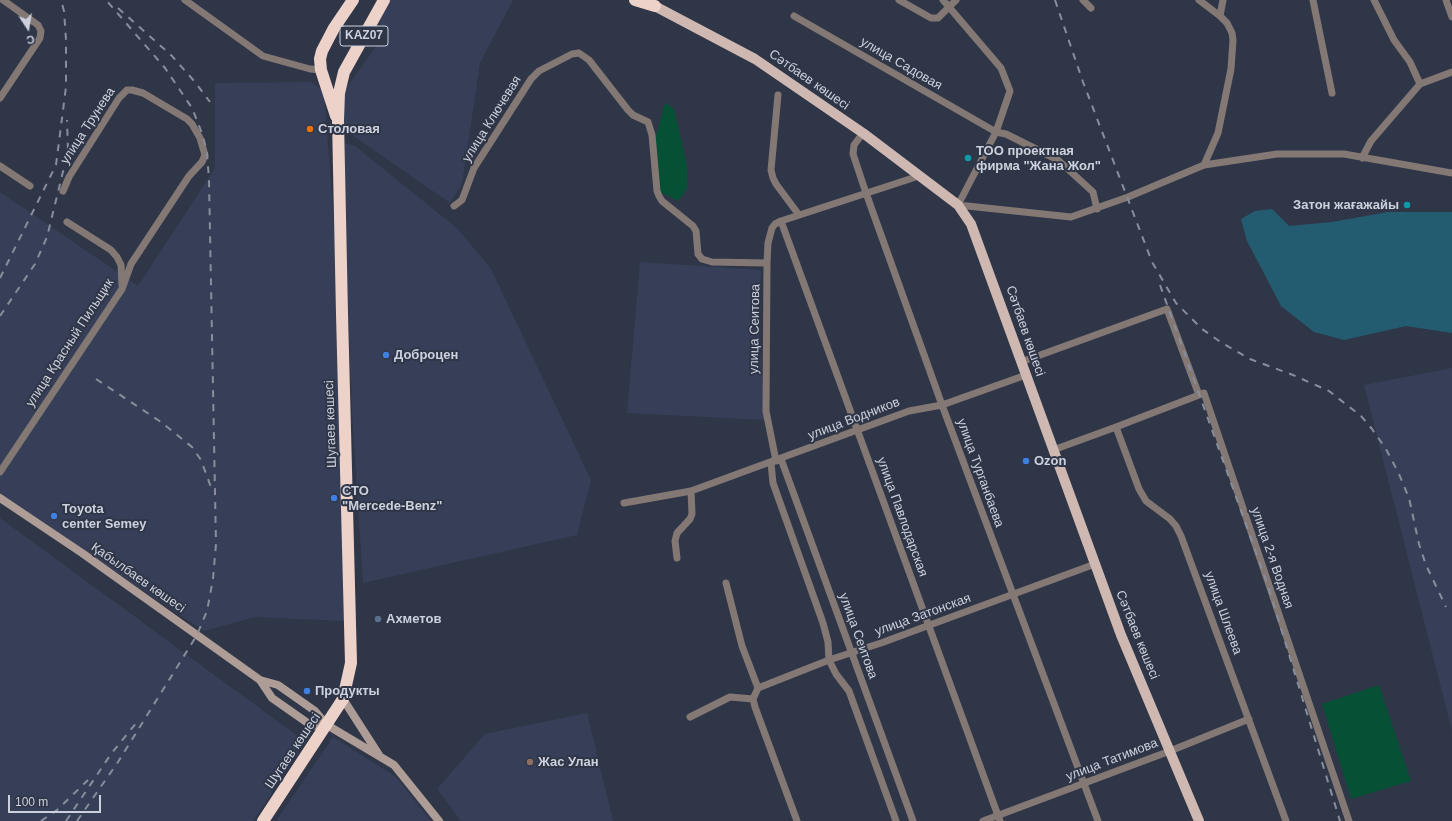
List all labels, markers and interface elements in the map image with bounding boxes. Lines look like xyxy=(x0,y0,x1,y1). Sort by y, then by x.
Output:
north arrow xyxy=(8,8,48,48)
road number: KAZ07 xyxy=(340,26,388,46)
text: С xyxy=(25,33,36,46)
street label: улица Садовая xyxy=(857,34,945,94)
street label: Сәтбаев көшесі xyxy=(766,46,852,114)
street label: улица Ключевая xyxy=(459,73,525,165)
street label: улица Трунева xyxy=(57,85,119,167)
place label: Столовая xyxy=(318,121,380,137)
marker: Столовая xyxy=(305,124,315,134)
place label: ТОО проектная фирма "Жана Жол" xyxy=(976,143,1101,174)
marker: ТОО проектная фирма "Жана Жол" xyxy=(963,153,973,163)
place label: Затон жағажайы xyxy=(1293,197,1399,213)
marker: Затон жағажайы xyxy=(1402,200,1412,210)
street label: улица Красный Пильщик xyxy=(23,276,117,410)
street label: улица Сеитова xyxy=(746,284,764,374)
street label: Сәтбаев көшесі xyxy=(1002,284,1048,378)
place label: Доброцен xyxy=(394,347,458,363)
marker: Доброцен xyxy=(381,350,391,360)
street label: Шугаев көшесі xyxy=(322,380,340,468)
street label: улица Водников xyxy=(806,394,902,444)
street label: улица Турганбаева xyxy=(953,416,1007,530)
place label: Ozon xyxy=(1034,453,1066,469)
street label: улица Павлодарская xyxy=(873,455,931,579)
marker: Ozon xyxy=(1021,456,1031,466)
place label: СТО "Mercede-Benz" xyxy=(342,483,442,514)
marker: СТО "Mercede-Benz" xyxy=(329,493,339,503)
place label: Toyota center Semey xyxy=(62,501,147,532)
street label: улица 2-я Водная xyxy=(1247,505,1297,611)
marker: Toyota center Semey xyxy=(49,511,59,521)
street label: Қабылбаев көшесі xyxy=(88,540,188,616)
street label: улица Шлеева xyxy=(1201,569,1245,657)
street label: Сәтбаев көшесі xyxy=(1112,588,1162,682)
street label: улица Затонская xyxy=(873,590,973,640)
street label: улица Сеитова xyxy=(835,591,881,681)
place label: Ахметов xyxy=(386,611,441,627)
marker: Ахметов xyxy=(373,614,383,624)
place label: Продукты xyxy=(315,683,380,699)
marker: Продукты xyxy=(302,686,312,696)
street label: Шугаев көшесі xyxy=(262,710,324,792)
street label: улица Татимова xyxy=(1064,735,1160,785)
place label: Жас Улан xyxy=(538,754,599,770)
marker: Жас Улан xyxy=(525,757,535,767)
scale bar xyxy=(10,787,103,813)
text: 100 m xyxy=(15,795,48,809)

